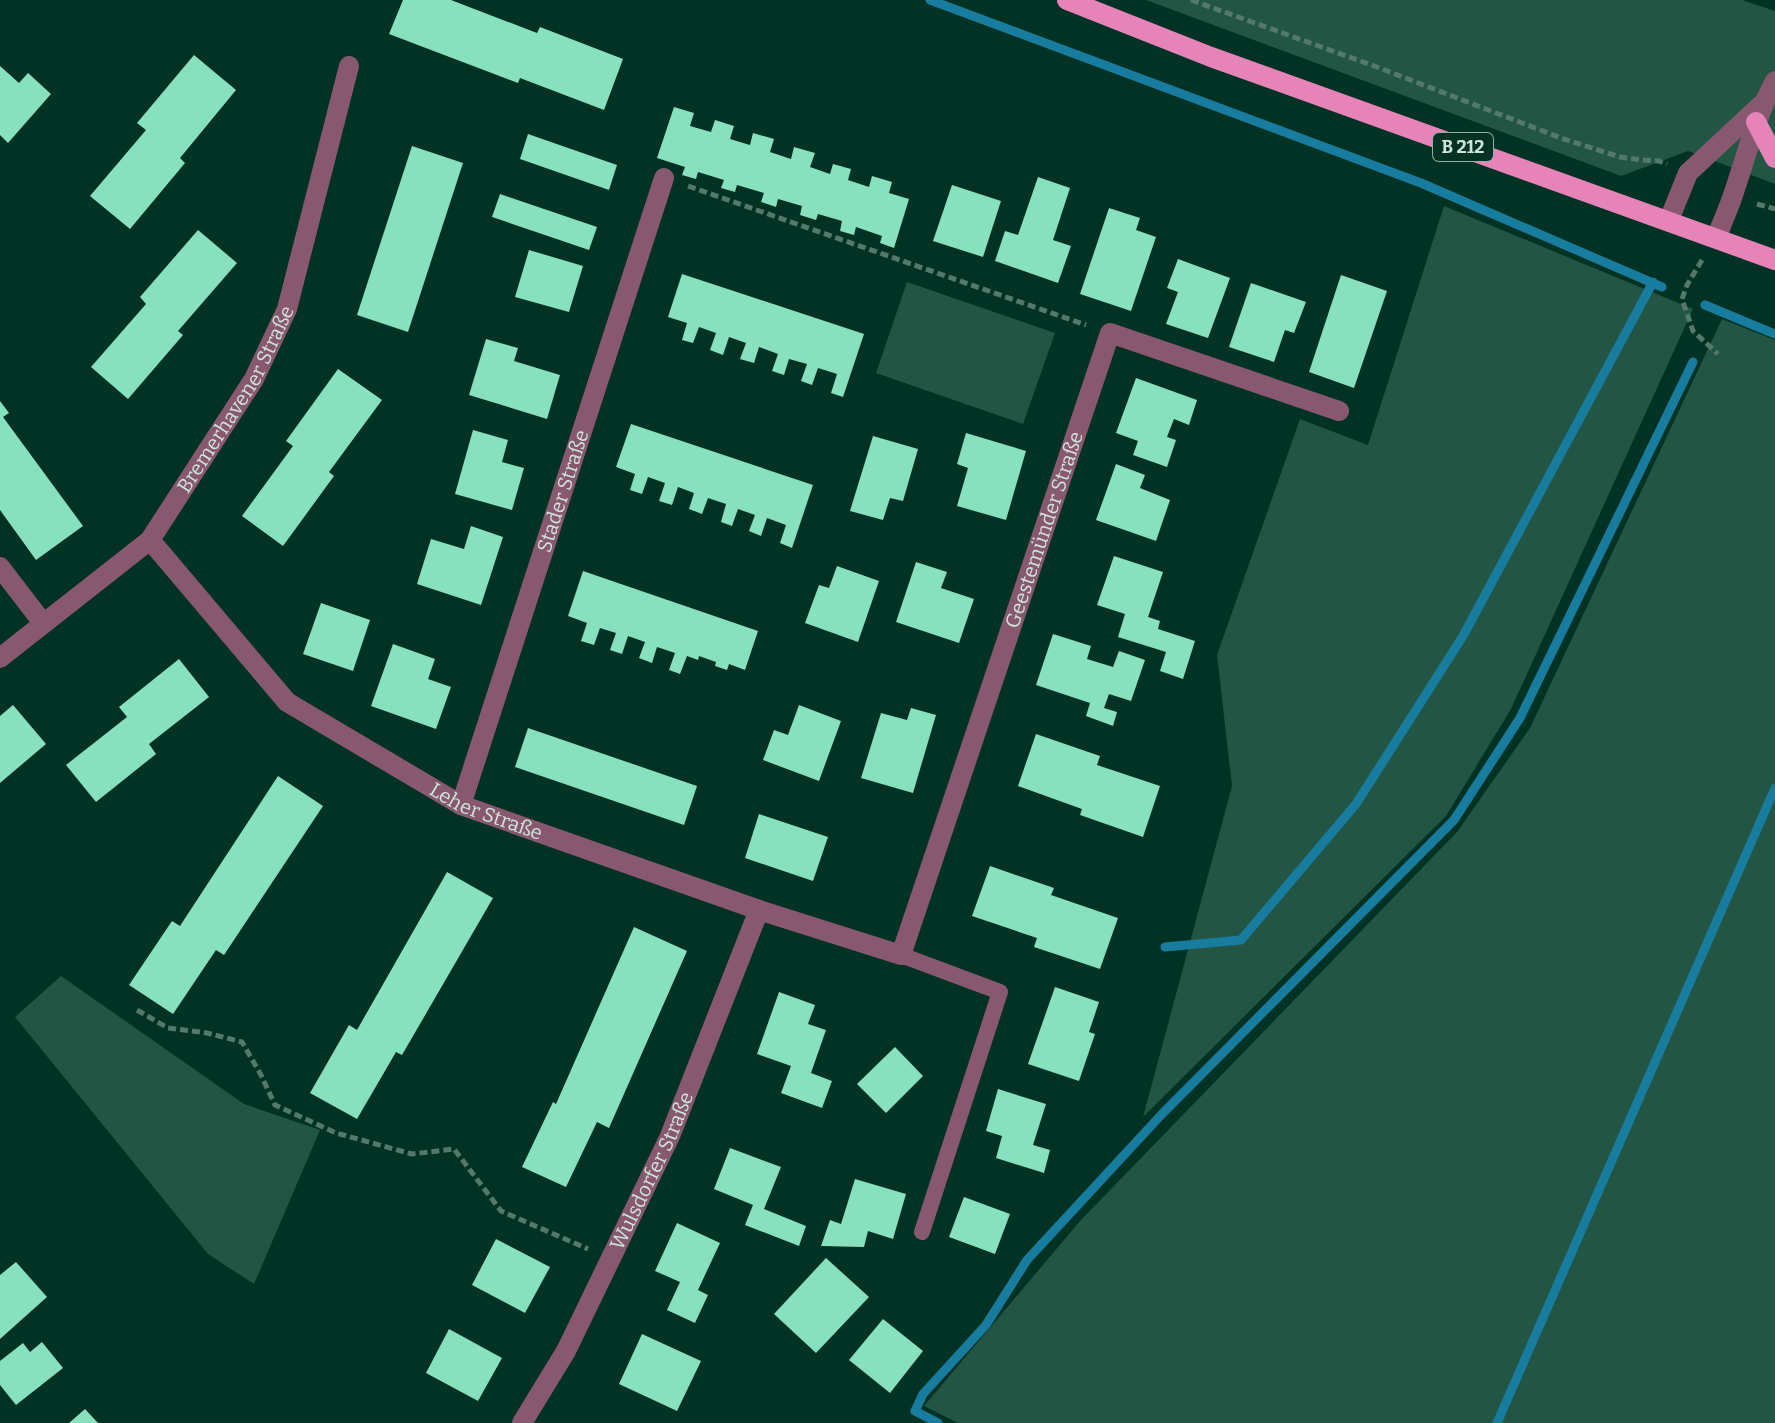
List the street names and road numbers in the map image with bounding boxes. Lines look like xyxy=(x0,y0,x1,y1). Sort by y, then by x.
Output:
road number: B 212 xyxy=(1433,133,1493,161)
street label: Bremerhavener Straße xyxy=(172,302,299,497)
street label: Stader Straße xyxy=(532,427,594,555)
street label: Geestemünder Straße xyxy=(1000,428,1088,631)
street label: Leher Straße xyxy=(425,777,546,845)
street label: Wulsdorfer Straße xyxy=(605,1088,698,1254)

